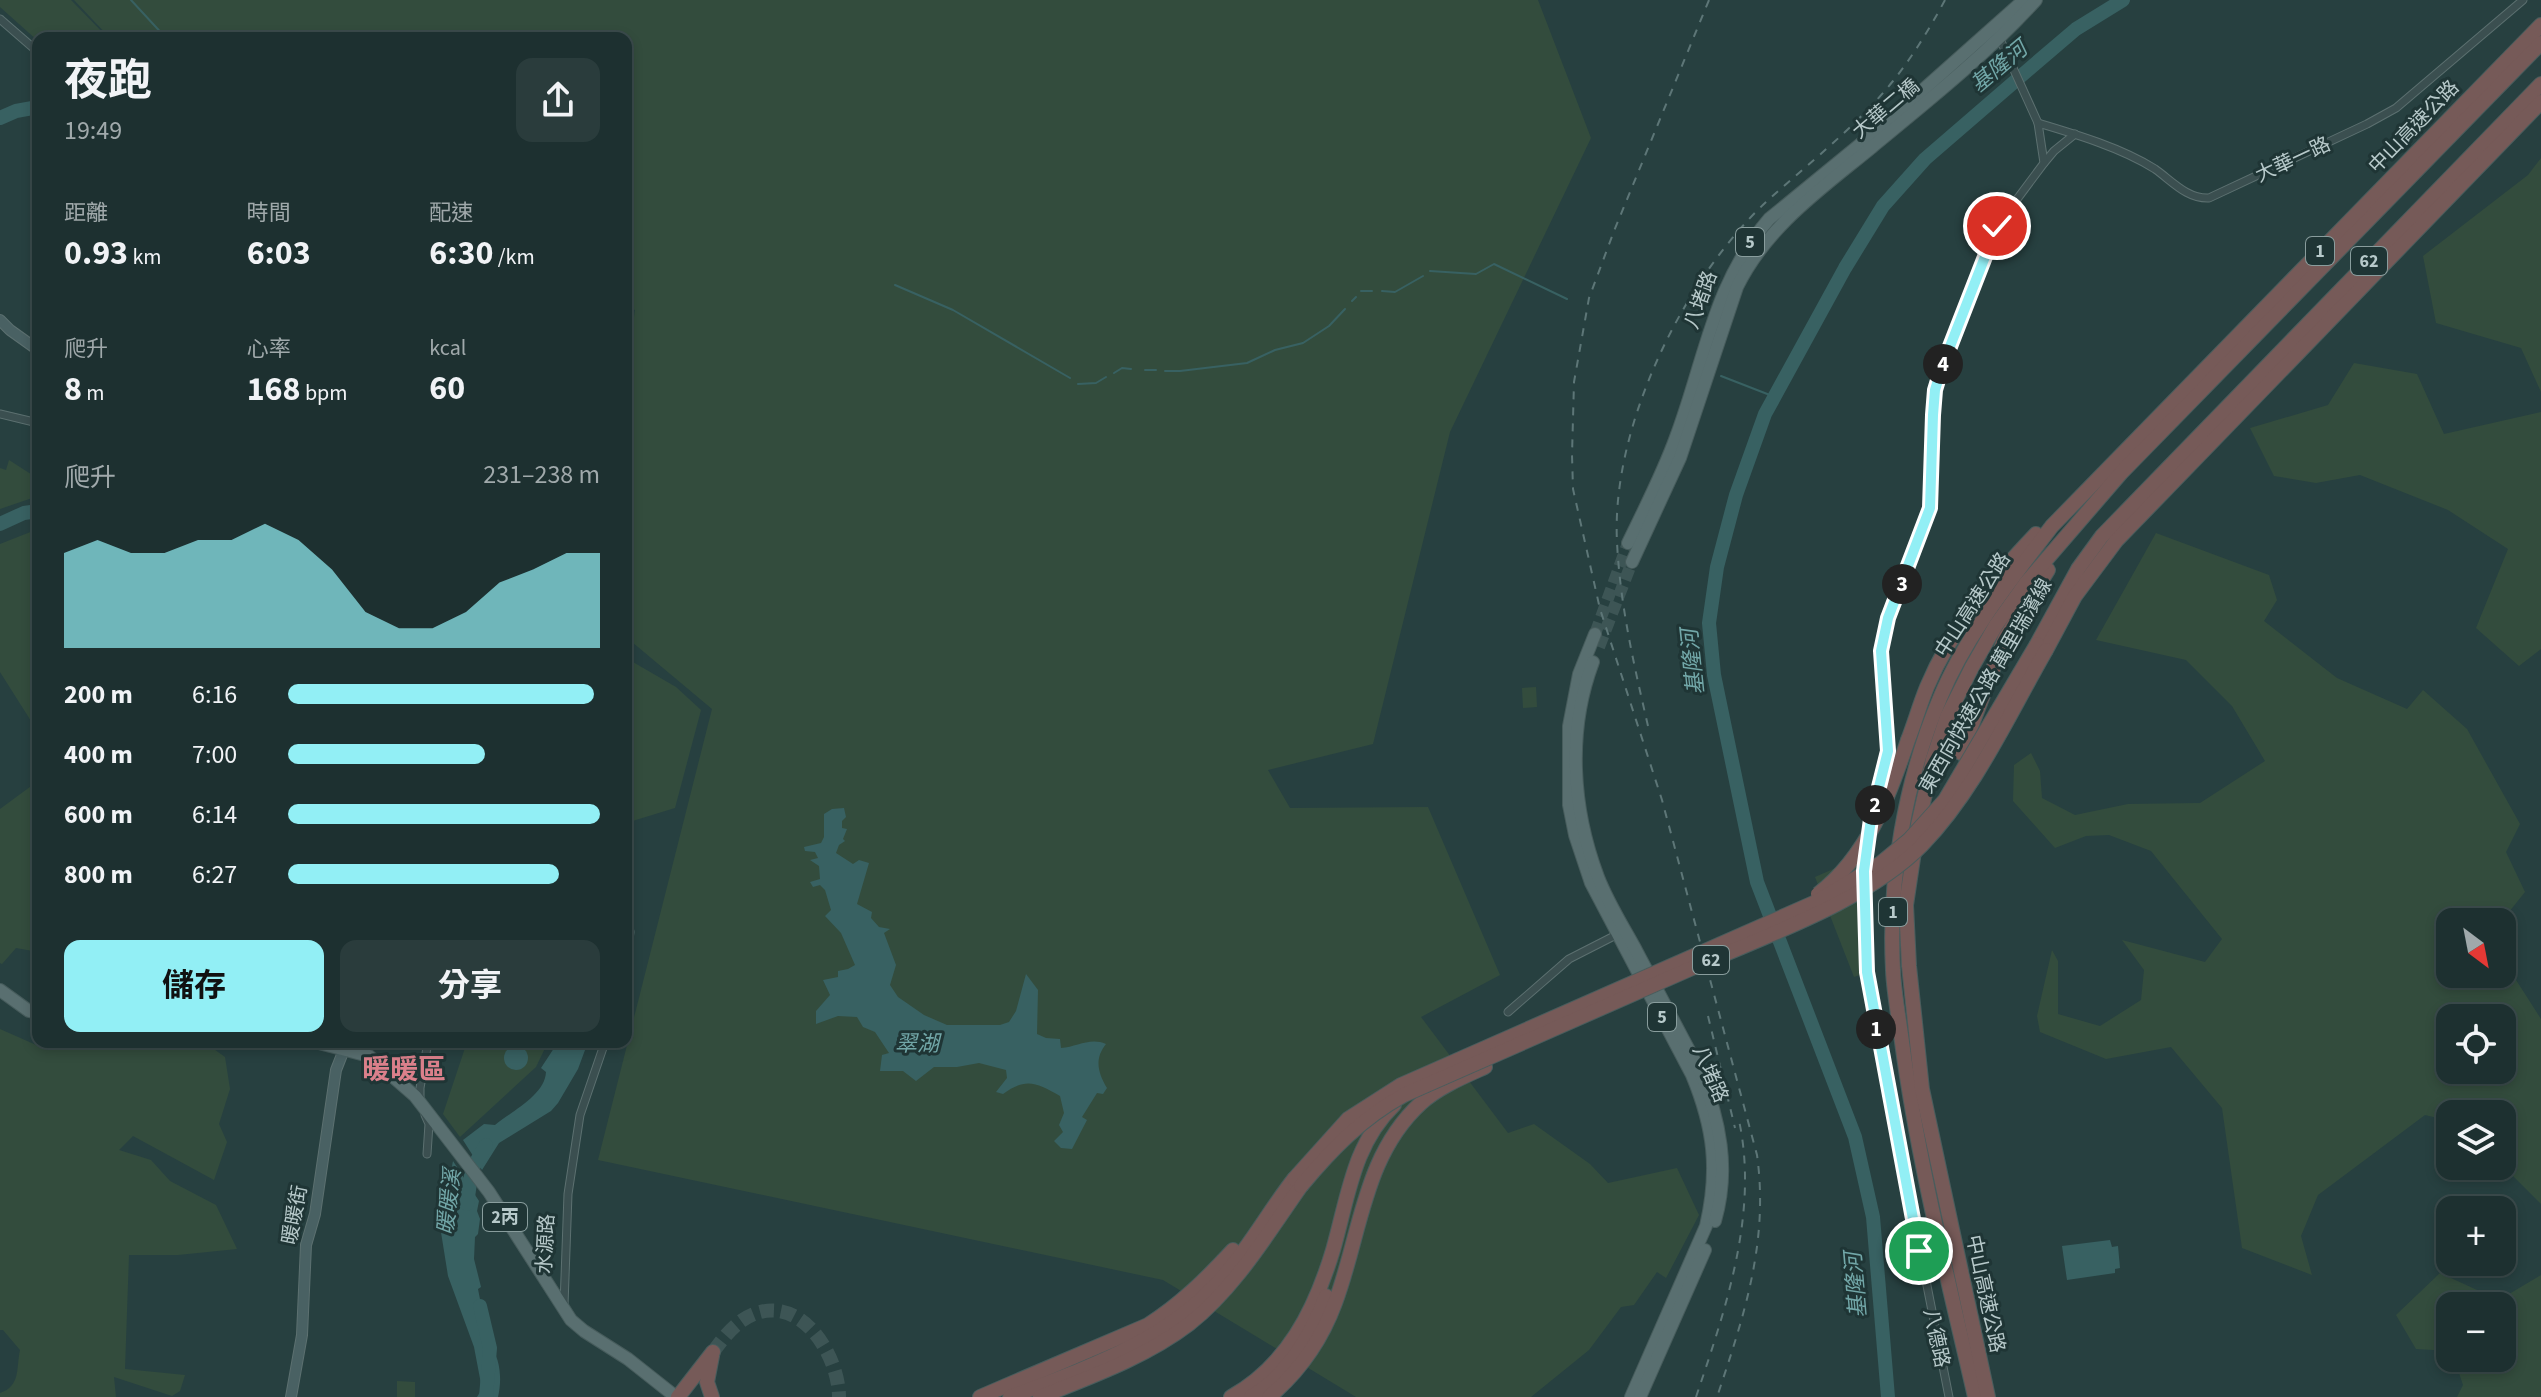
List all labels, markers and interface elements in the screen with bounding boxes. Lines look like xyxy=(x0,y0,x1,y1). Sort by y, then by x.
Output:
water label: 基隆河 xyxy=(1963,31,2038,100)
text: 夜跑 xyxy=(64,50,152,113)
button: share xyxy=(516,58,600,142)
street label: 大華二橋 xyxy=(1846,73,1926,145)
street label: 中山高速公路 xyxy=(2362,74,2466,180)
text: 19:49 xyxy=(64,112,122,149)
street label: 大華一路 xyxy=(2251,130,2335,190)
pin xyxy=(1963,192,2031,260)
text: 距離 xyxy=(64,197,108,229)
text: 時間 xyxy=(247,197,291,229)
text: 配速 xyxy=(429,197,473,229)
icon: check xyxy=(1975,204,2019,248)
road number: 5 xyxy=(1736,228,1764,256)
text: 0.93 xyxy=(64,229,128,278)
text: 6:03 xyxy=(247,229,311,278)
text: 6:30 xyxy=(429,229,493,278)
road number: 1 xyxy=(2306,237,2334,265)
text: km xyxy=(128,241,162,273)
text: /km xyxy=(493,241,535,273)
road number: 62 xyxy=(2351,247,2387,275)
street label: 八堵路 xyxy=(1678,267,1724,333)
text: kcal xyxy=(429,332,466,364)
text: 爬升 xyxy=(64,333,108,365)
text: 心率 xyxy=(247,333,291,365)
pin: 4 xyxy=(1923,344,1963,384)
text: 4 xyxy=(1937,348,1949,380)
text: 60 xyxy=(429,364,465,413)
text: 8 xyxy=(64,365,82,414)
text: 168 xyxy=(247,365,301,414)
text: m xyxy=(82,377,105,409)
text: bpm xyxy=(301,377,348,409)
text: 231–238 m xyxy=(483,456,600,493)
text: 爬升 xyxy=(64,459,116,496)
street label: 中山高速公路 xyxy=(1929,547,2017,663)
pin: 3 xyxy=(1882,564,1922,604)
text: 3 xyxy=(1896,568,1908,600)
street label: 東西向快速公路 萬里瑞濱線 xyxy=(1913,573,2059,799)
water label: 基隆河 xyxy=(1673,624,1712,696)
text: 200 m xyxy=(64,676,133,713)
text: 6:16 xyxy=(192,676,237,713)
text: 400 m xyxy=(64,736,133,773)
text: 7:00 xyxy=(192,736,237,773)
pin: 2 xyxy=(1855,785,1895,825)
text: 2 xyxy=(1869,789,1881,821)
text: 600 m xyxy=(64,796,133,833)
text: 6:14 xyxy=(192,796,237,833)
text: 800 m xyxy=(64,856,133,893)
text: 6:27 xyxy=(192,856,237,893)
road number: 1 xyxy=(1879,898,1907,926)
north arrow xyxy=(2436,908,2516,988)
map controls xyxy=(2436,908,2516,1372)
button: 儲存 xyxy=(64,940,324,1032)
button: 分享 xyxy=(340,940,600,1032)
road number: 62 xyxy=(1693,946,1729,974)
road number: 5 xyxy=(1648,1003,1676,1031)
button: locate xyxy=(2436,1004,2516,1084)
pin: 1 xyxy=(1856,1009,1896,1049)
text: 1 xyxy=(1870,1013,1882,1045)
water label: 翠湖 xyxy=(895,1028,942,1060)
street label: 八堵路 xyxy=(1685,1041,1735,1107)
district label: 暖暖區 xyxy=(362,1050,446,1090)
button: layers xyxy=(2436,1100,2516,1180)
water label: 暖暖溪 xyxy=(429,1164,469,1237)
street label: 暖暖街 xyxy=(276,1183,314,1247)
button: + xyxy=(2436,1196,2516,1276)
road number: 2丙 xyxy=(483,1203,527,1231)
street label: 水源路 xyxy=(530,1213,562,1275)
pin xyxy=(1885,1217,1953,1285)
icon: arrive xyxy=(1897,1229,1941,1273)
street label: 中山高速公路 xyxy=(1959,1232,2011,1356)
water label: 基隆河 xyxy=(1837,1247,1875,1319)
button: − xyxy=(2436,1292,2516,1372)
street label: 八德路 xyxy=(1916,1306,1956,1370)

